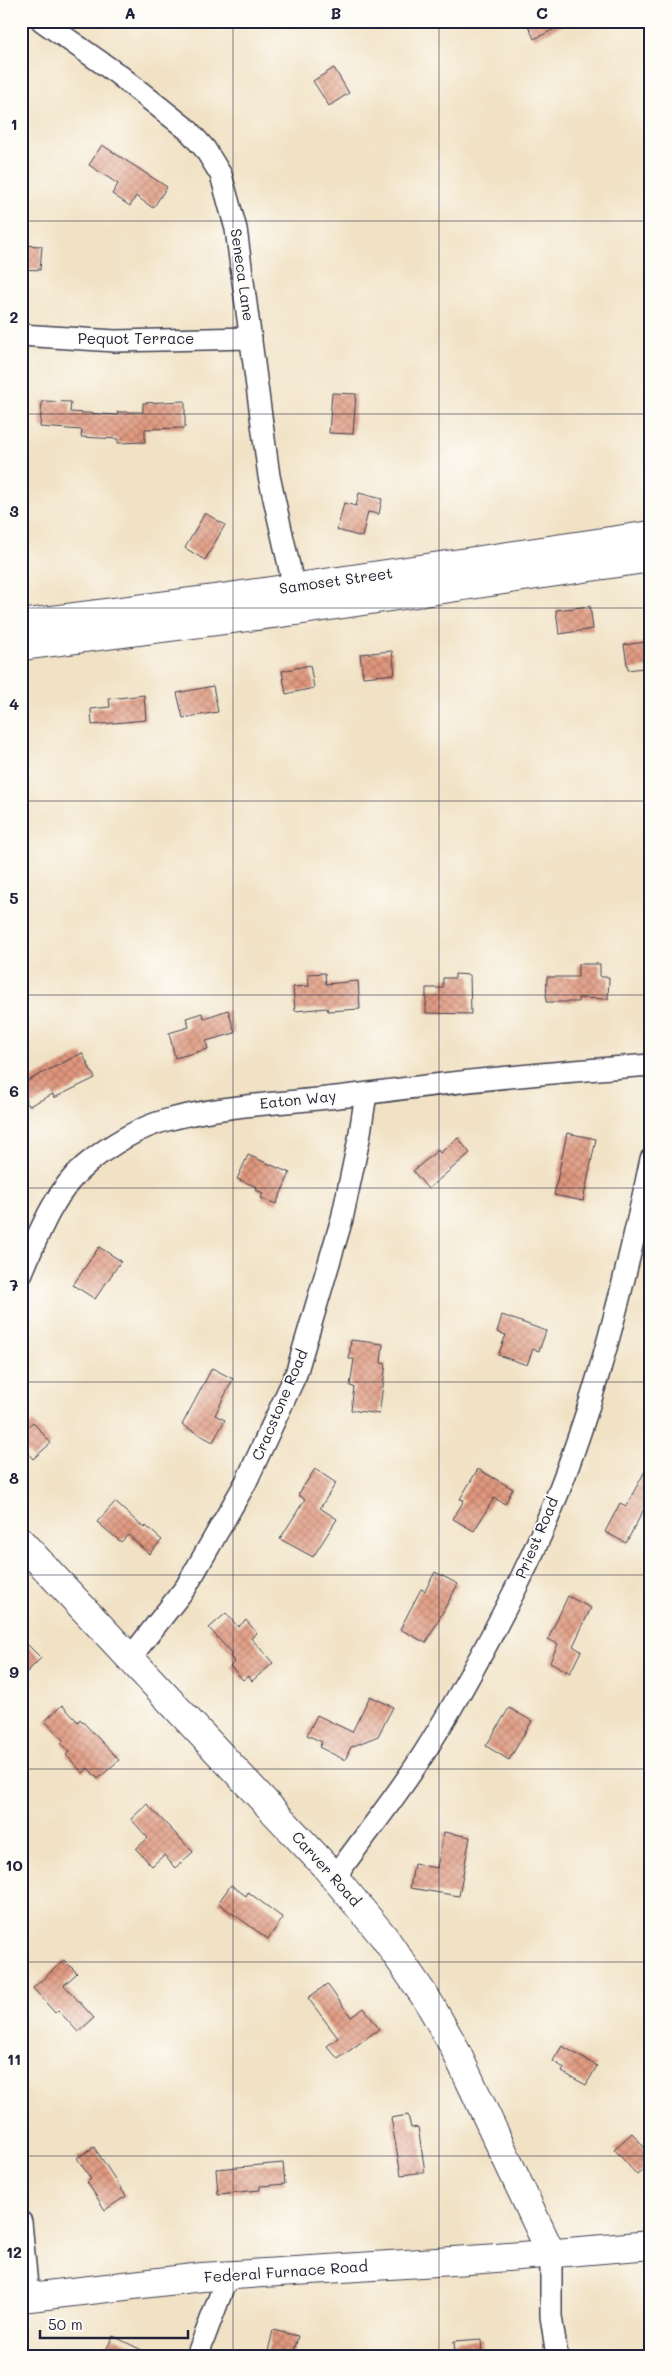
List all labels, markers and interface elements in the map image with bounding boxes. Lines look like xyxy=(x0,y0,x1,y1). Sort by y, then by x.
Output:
text: A xyxy=(124,2,136,23)
text: B xyxy=(331,2,341,23)
text: C xyxy=(536,2,548,23)
text: 1 xyxy=(10,113,18,134)
street label: Seneca Lane xyxy=(227,227,259,322)
text: 2 xyxy=(10,306,19,327)
street label: Pequot Terrace xyxy=(78,328,194,348)
text: 3 xyxy=(9,500,19,521)
street label: Samoset Street xyxy=(278,562,394,598)
text: 4 xyxy=(9,693,19,714)
text: 5 xyxy=(9,887,19,908)
text: 6 xyxy=(9,1080,19,1101)
street label: Eaton Way xyxy=(259,1085,337,1113)
text: 7 xyxy=(10,1274,19,1295)
street label: Cracstone Road xyxy=(247,1346,312,1463)
text: 8 xyxy=(9,1467,19,1488)
street label: Priest Road xyxy=(510,1494,562,1581)
text: 9 xyxy=(9,1661,19,1682)
street label: Carver Road xyxy=(288,1827,366,1910)
text: 10 xyxy=(5,1854,23,1875)
text: 11 xyxy=(7,2048,21,2069)
text: 12 xyxy=(6,2241,22,2262)
street label: Federal Furnace Road xyxy=(203,2255,368,2287)
scale bar xyxy=(40,2307,188,2339)
text: 50 m xyxy=(48,2314,83,2334)

